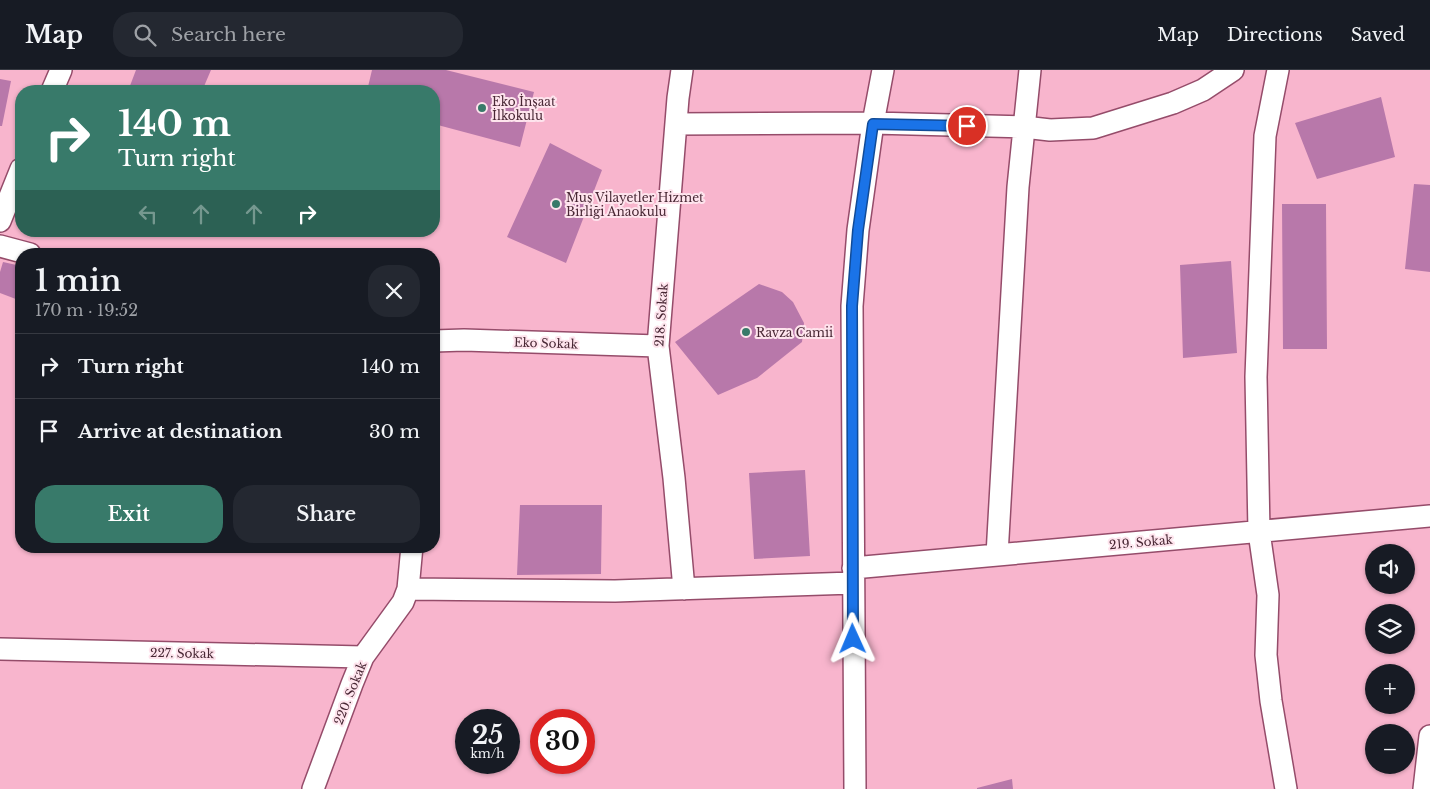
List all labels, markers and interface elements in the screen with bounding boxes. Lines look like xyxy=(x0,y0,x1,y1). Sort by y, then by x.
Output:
search box xyxy=(113,12,463,57)
text: Map xyxy=(25,20,83,49)
icon: search xyxy=(131,21,159,49)
text: Search here xyxy=(171,23,286,46)
text: Map xyxy=(1157,24,1199,46)
text: Directions xyxy=(1227,24,1323,46)
text: Saved xyxy=(1351,24,1405,46)
place label: Eko İnşaat İlkokulu xyxy=(492,93,556,123)
text: 140 m xyxy=(118,102,231,145)
marker: Eko İnşaat İlkokulu xyxy=(476,102,488,114)
icon: right xyxy=(35,105,100,170)
pin xyxy=(946,105,988,147)
icon: arrive xyxy=(953,112,981,140)
text: Turn right xyxy=(118,145,236,172)
place label: Muş Vilayetler Hizmet Birliği Anaokulu xyxy=(566,190,704,219)
marker: Muş Vilayetler Hizmet Birliği Anaokulu xyxy=(550,198,562,210)
icon: left xyxy=(134,200,162,228)
icon: ahead xyxy=(187,200,215,228)
icon: ahead xyxy=(240,200,268,228)
icon: right xyxy=(293,200,321,228)
text: 1 min xyxy=(35,262,121,299)
button: close xyxy=(368,265,420,317)
street label: 218. Sokak xyxy=(651,282,671,347)
text: 170 m · 19:52 xyxy=(35,300,138,320)
place label: Ravza Camii xyxy=(756,325,833,340)
marker: Ravza Camii xyxy=(740,326,752,338)
street label: Eko Sokak xyxy=(514,334,579,352)
icon: right xyxy=(35,352,63,380)
text: Turn right xyxy=(78,355,184,378)
text: 140 m xyxy=(361,355,420,378)
icon: arrive xyxy=(35,417,63,445)
text: Arrive at destination xyxy=(78,420,282,443)
text: 30 m xyxy=(369,420,420,443)
button: Exit xyxy=(35,485,223,543)
button: Share xyxy=(233,485,420,543)
street label: 219. Sokak xyxy=(1109,532,1174,552)
map controls xyxy=(1365,544,1415,774)
button: sound xyxy=(1365,544,1415,594)
button: layers xyxy=(1365,604,1415,654)
position arrow xyxy=(826,612,878,664)
street label: 227. Sokak xyxy=(150,645,215,661)
street label: 220. Sokak xyxy=(331,659,370,727)
button: + xyxy=(1365,664,1415,714)
speed limit sign: 30 xyxy=(530,709,595,774)
text: 25 xyxy=(472,720,503,751)
button: − xyxy=(1365,724,1415,774)
text: km/h xyxy=(470,746,505,761)

